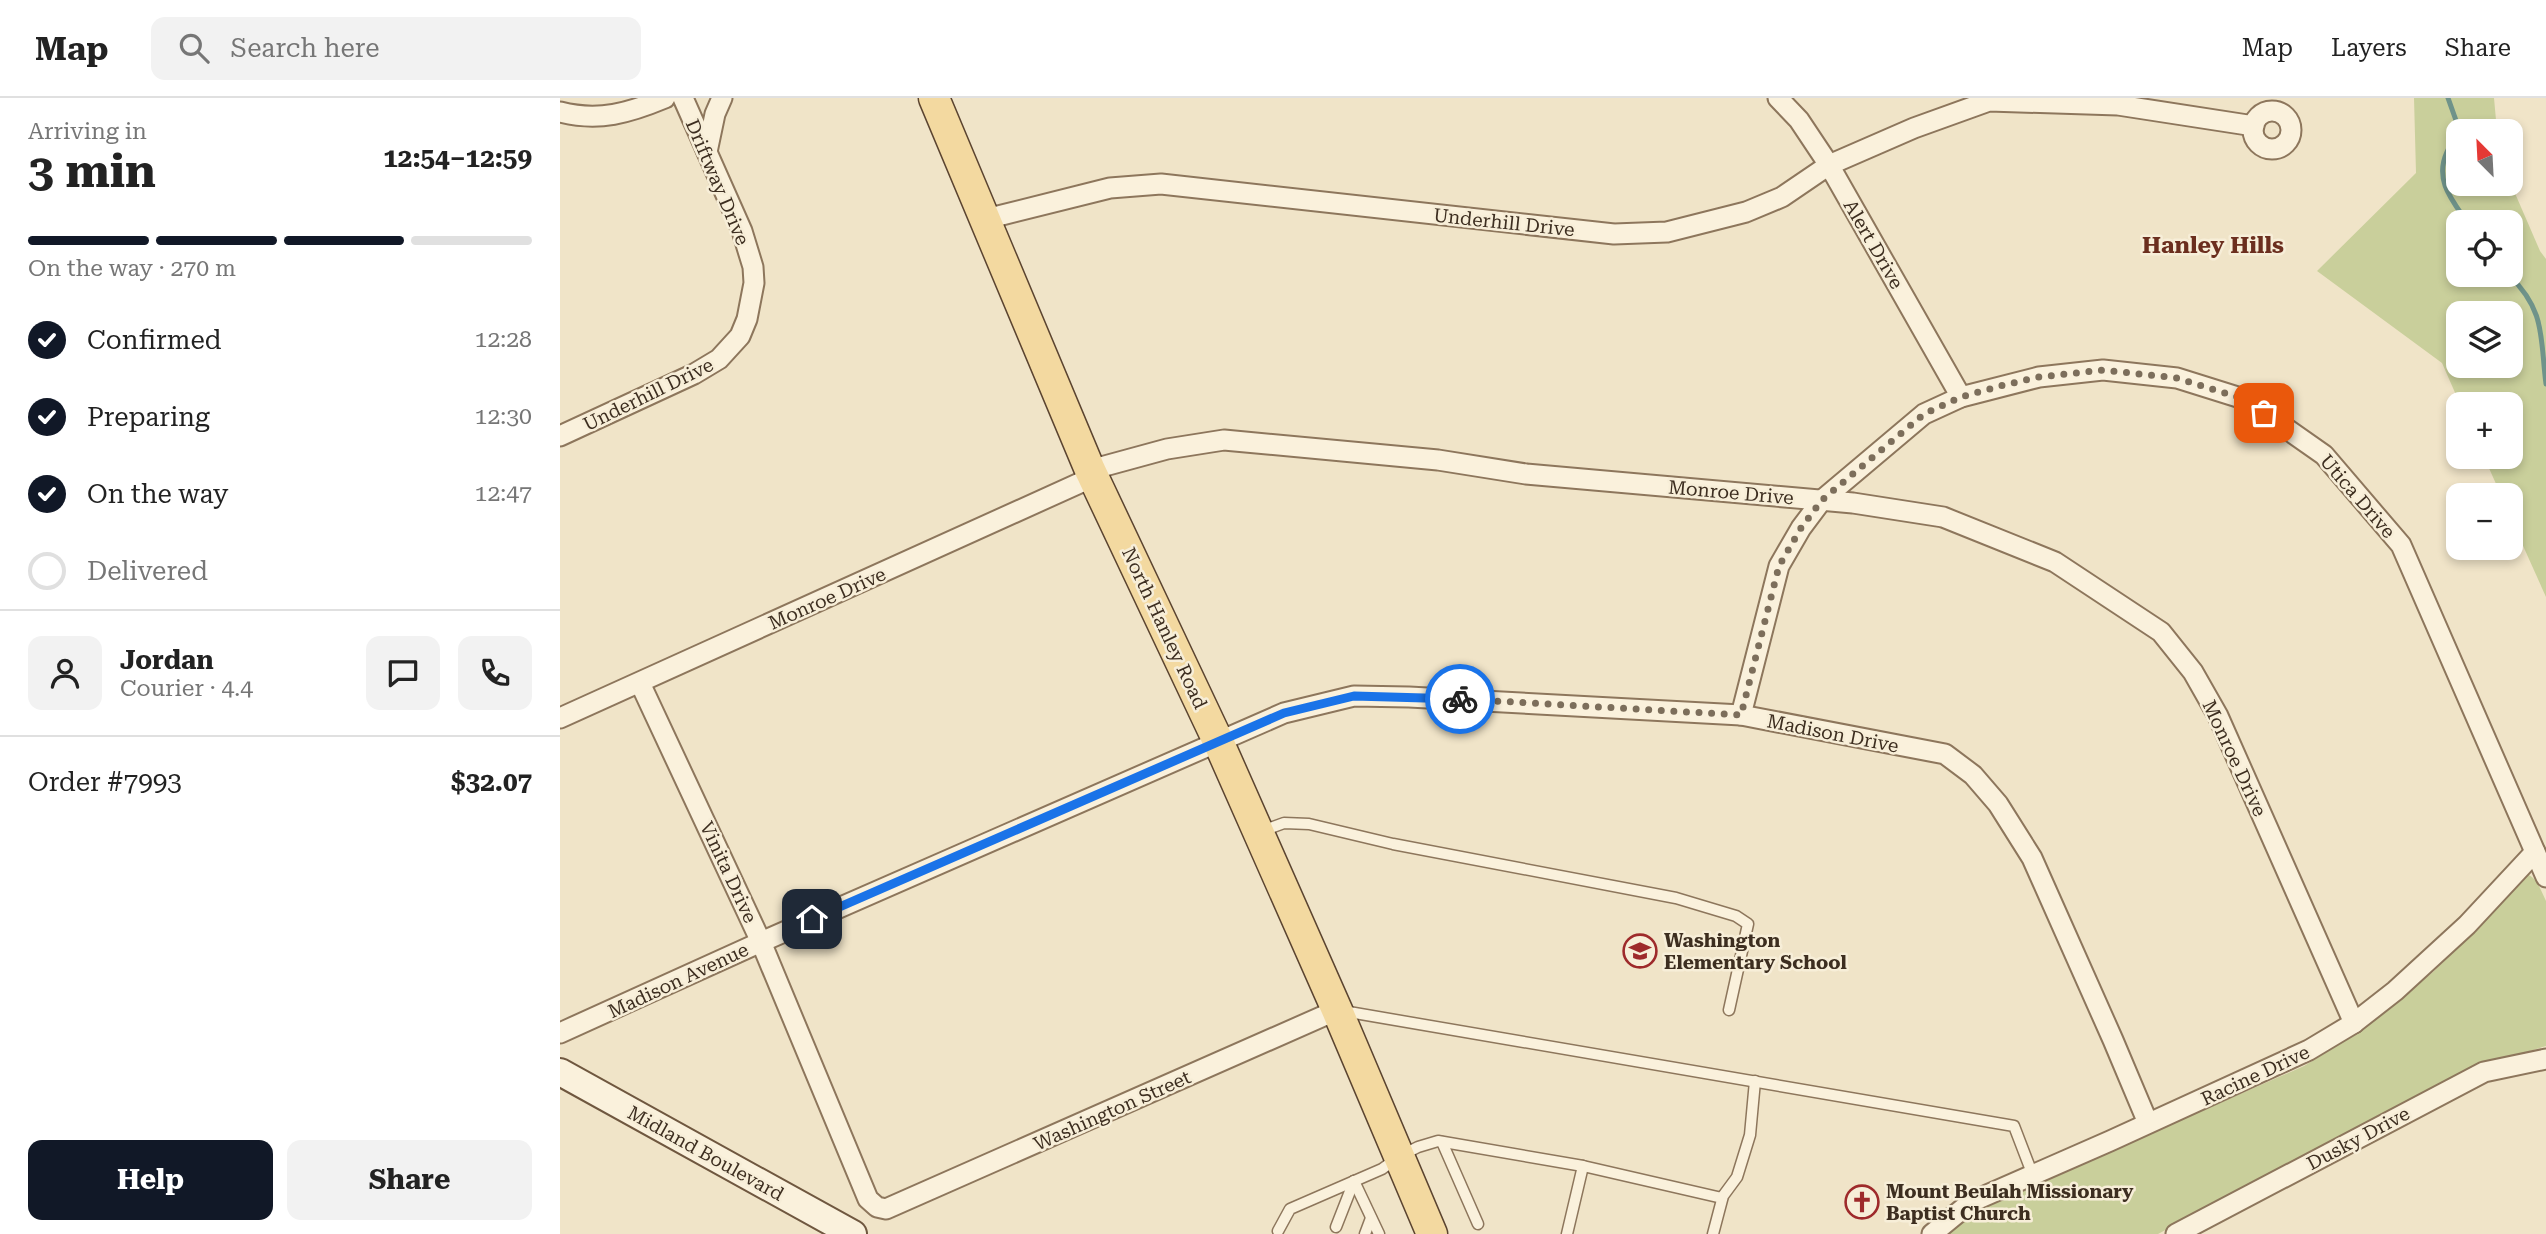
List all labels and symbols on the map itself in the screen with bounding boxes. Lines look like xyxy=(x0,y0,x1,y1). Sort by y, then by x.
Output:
street label: Driftway Drive xyxy=(681,116,754,249)
north arrow xyxy=(2446,119,2524,196)
street label: Alert Drive xyxy=(1839,195,1908,293)
street label: Underhill Drive xyxy=(1432,204,1576,241)
district label: Hanley Hills xyxy=(2142,232,2284,259)
street label: Underhill Drive xyxy=(579,353,717,436)
pin xyxy=(2234,383,2294,443)
street label: Utica Drive xyxy=(2315,450,2400,543)
street label: Monroe Drive xyxy=(1667,476,1795,509)
street label: North Hanley Road xyxy=(1117,544,1212,713)
street label: Monroe Drive xyxy=(765,562,889,635)
courier xyxy=(1425,664,1495,734)
street label: Monroe Drive xyxy=(2198,696,2272,820)
street label: Madison Drive xyxy=(1765,709,1901,758)
street label: Vinita Drive xyxy=(695,818,762,927)
pin xyxy=(782,889,842,949)
place label: Washington Elementary School xyxy=(1664,929,1847,974)
school or university icon: Washington Elementary School xyxy=(1621,932,1659,970)
street label: Madison Avenue xyxy=(604,938,752,1023)
street label: Racine Drive xyxy=(2197,1040,2313,1111)
street label: Washington Street xyxy=(1030,1065,1194,1155)
street label: Midland Boulevard xyxy=(624,1101,788,1206)
street label: Dusky Drive xyxy=(2303,1102,2414,1175)
place label: Mount Beulah Missionary Baptist Church xyxy=(1886,1180,2134,1225)
church icon: Mount Beulah Missionary Baptist Church xyxy=(1843,1183,1881,1221)

